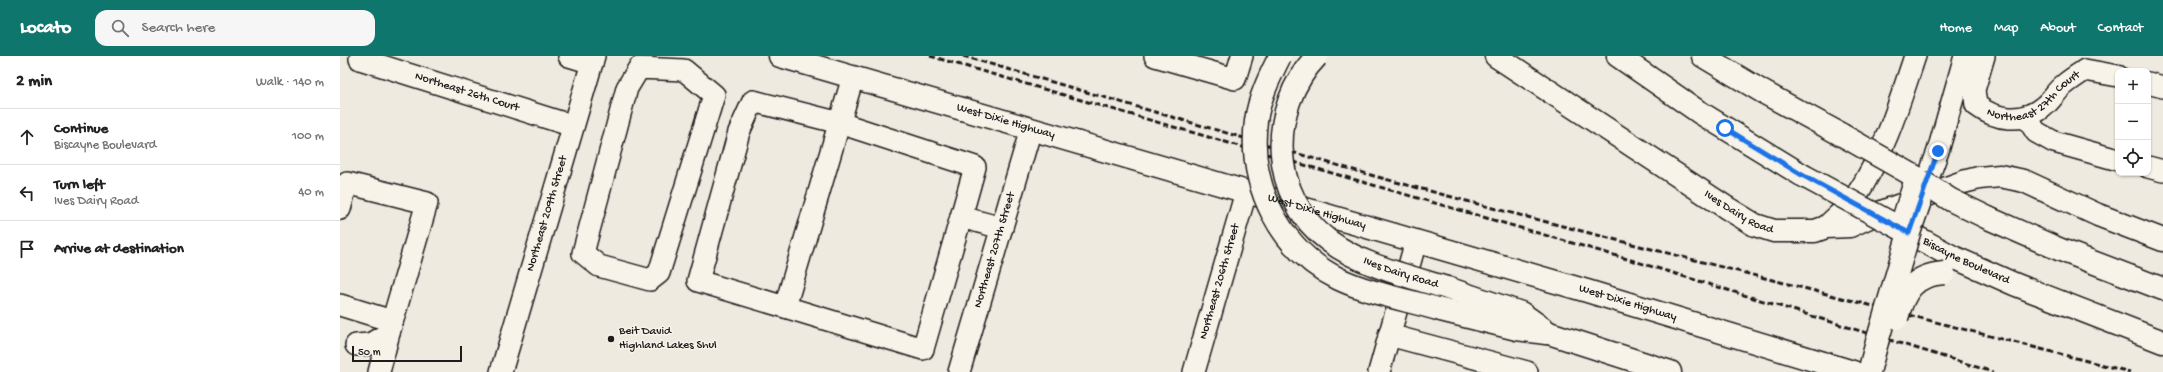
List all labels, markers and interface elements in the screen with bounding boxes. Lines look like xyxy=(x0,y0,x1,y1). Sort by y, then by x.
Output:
search box xyxy=(95,10,375,46)
text: Locato xyxy=(20,17,71,40)
icon: search xyxy=(109,17,131,39)
text: Search here xyxy=(141,19,215,37)
text: Home xyxy=(1940,20,1972,37)
text: Map xyxy=(1994,20,2018,37)
text: About xyxy=(2040,20,2076,37)
text: Contact xyxy=(2098,20,2143,37)
street label: Northeast 27th Court xyxy=(1984,68,2084,125)
map controls xyxy=(2115,68,2151,176)
button: + xyxy=(2115,68,2151,104)
street label: Northeast 26th Court xyxy=(413,70,522,116)
text: 2 min xyxy=(16,72,52,92)
text: Walk · 140 m xyxy=(256,75,324,90)
street label: West Dixie Highway xyxy=(955,101,1056,143)
button: − xyxy=(2115,104,2151,140)
route start xyxy=(1716,119,1734,137)
text: Continue xyxy=(54,120,108,138)
icon: ahead xyxy=(16,126,38,148)
text: 100 m xyxy=(292,129,324,144)
text: Biscayne Boulevard xyxy=(54,138,156,153)
button: locate xyxy=(2115,140,2151,176)
route end xyxy=(1929,142,1947,160)
street label: Northeast 209th Street xyxy=(524,153,572,273)
text: Turn left xyxy=(54,176,105,194)
icon: left xyxy=(16,182,38,204)
text: 40 m xyxy=(298,185,324,200)
street label: Ives Dairy Road xyxy=(1701,188,1776,238)
street label: Northeast 207th Street xyxy=(971,190,1019,310)
street label: West Dixie Highway xyxy=(1266,191,1368,233)
text: Ives Dairy Road xyxy=(54,194,138,209)
street label: Northeast 206th Street xyxy=(1197,221,1244,341)
street label: Biscayne Boulevard xyxy=(1919,234,2012,288)
icon: arrive xyxy=(16,238,38,260)
text: Arrive at destination xyxy=(54,240,184,258)
street label: Ives Dairy Road xyxy=(1361,254,1441,292)
street label: West Dixie Highway xyxy=(1577,282,1678,325)
place label: Beit David Highland Lakes Shul xyxy=(618,325,717,353)
marker: Beit David Highland Lakes Shul xyxy=(606,334,616,344)
scale bar xyxy=(352,344,462,363)
text: 50 m xyxy=(358,347,380,359)

